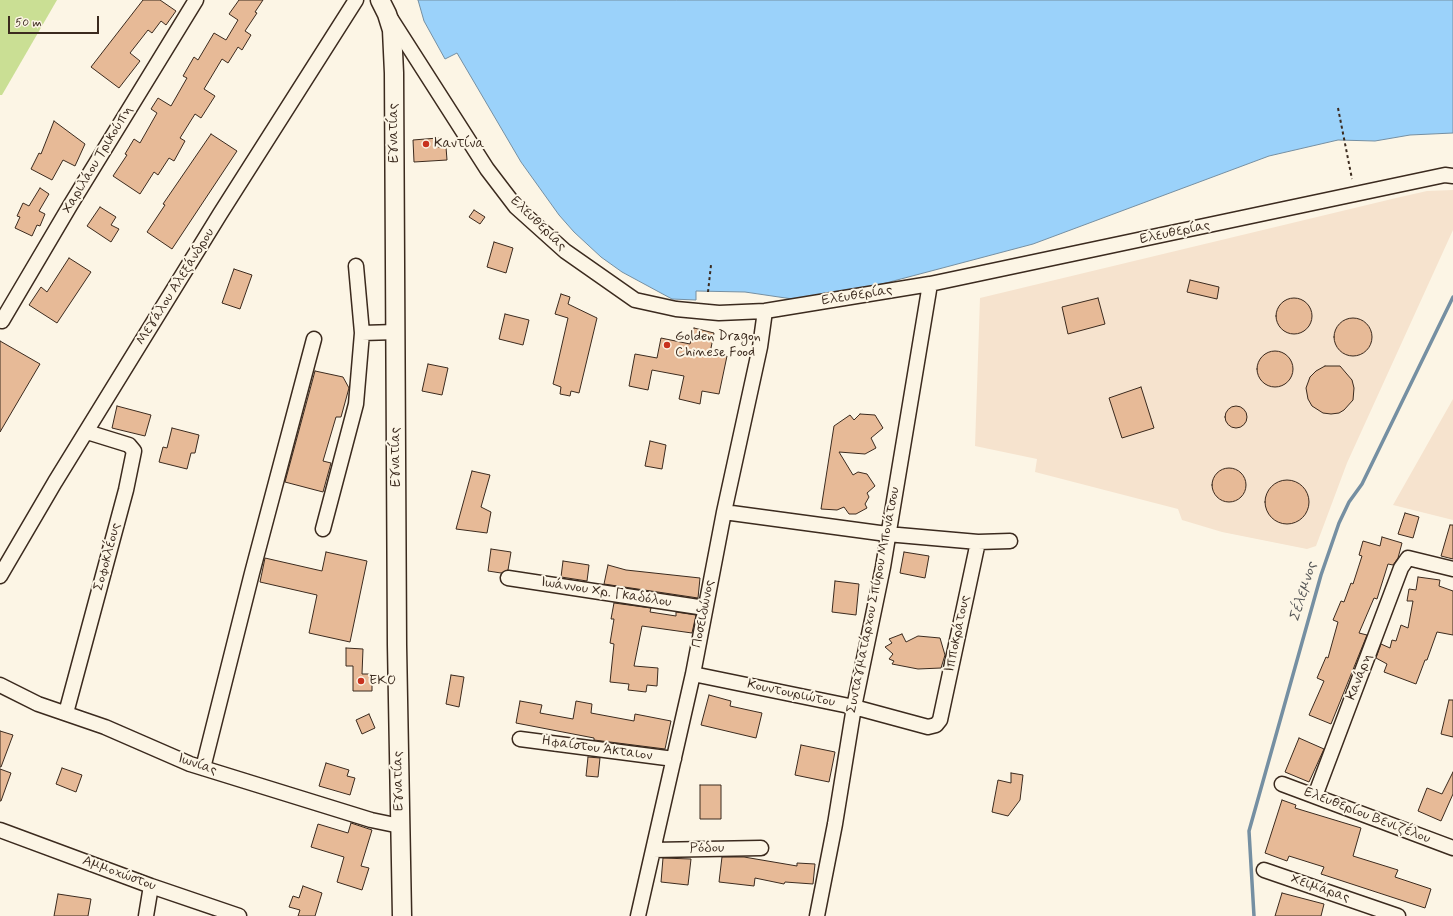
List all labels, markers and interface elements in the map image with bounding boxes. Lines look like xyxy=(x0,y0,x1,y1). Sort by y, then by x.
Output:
scale bar xyxy=(10,8,101,34)
text: 50 m xyxy=(15,15,42,31)
street label: Χαριλάου Τρικούπη xyxy=(59,103,137,217)
street label: Εγνατίας xyxy=(386,103,402,163)
place label: Καντίνα xyxy=(434,136,484,152)
marker: Καντίνα xyxy=(421,139,431,149)
street label: Ελευθερίας xyxy=(506,193,570,255)
street label: Ελευθερίας xyxy=(1138,217,1212,249)
street label: Μεγάλου Αλεξάνδρου xyxy=(133,225,219,349)
street label: Ελευθερίας xyxy=(820,282,894,310)
place label: Golden Dragon Chinese Food xyxy=(675,329,761,362)
marker: Golden Dragon Chinese Food xyxy=(662,340,672,350)
street label: Εγνατίας xyxy=(388,427,404,487)
street label: Συνταγματάρχου Σπύρου Μπονάτσου xyxy=(844,486,904,714)
street label: Σοφοκλέους xyxy=(91,521,125,593)
water label: Σέλεμνος xyxy=(1286,560,1322,624)
street label: Ιωάννου Χρ. Γκαδόλου xyxy=(539,574,673,612)
street label: Ποσειδώνος xyxy=(689,579,719,649)
street label: Ιπποκράτους xyxy=(942,594,974,674)
street label: Κανάρη xyxy=(1343,651,1377,703)
place label: EKO xyxy=(369,673,396,689)
marker: EKO xyxy=(356,676,366,686)
street label: Κουντουριώτου xyxy=(746,676,836,712)
street label: Ηφαίστου Άκταιον xyxy=(541,733,653,765)
street label: Ιωνίας xyxy=(175,750,219,780)
street label: Εγνατίας xyxy=(390,751,408,811)
street label: Ελευθερίου Βενιζέλου xyxy=(1301,784,1433,848)
street label: Ρόδου xyxy=(690,840,724,858)
street label: Αμμοχώστου xyxy=(80,853,158,895)
street label: Χειμάρας xyxy=(1288,871,1352,907)

